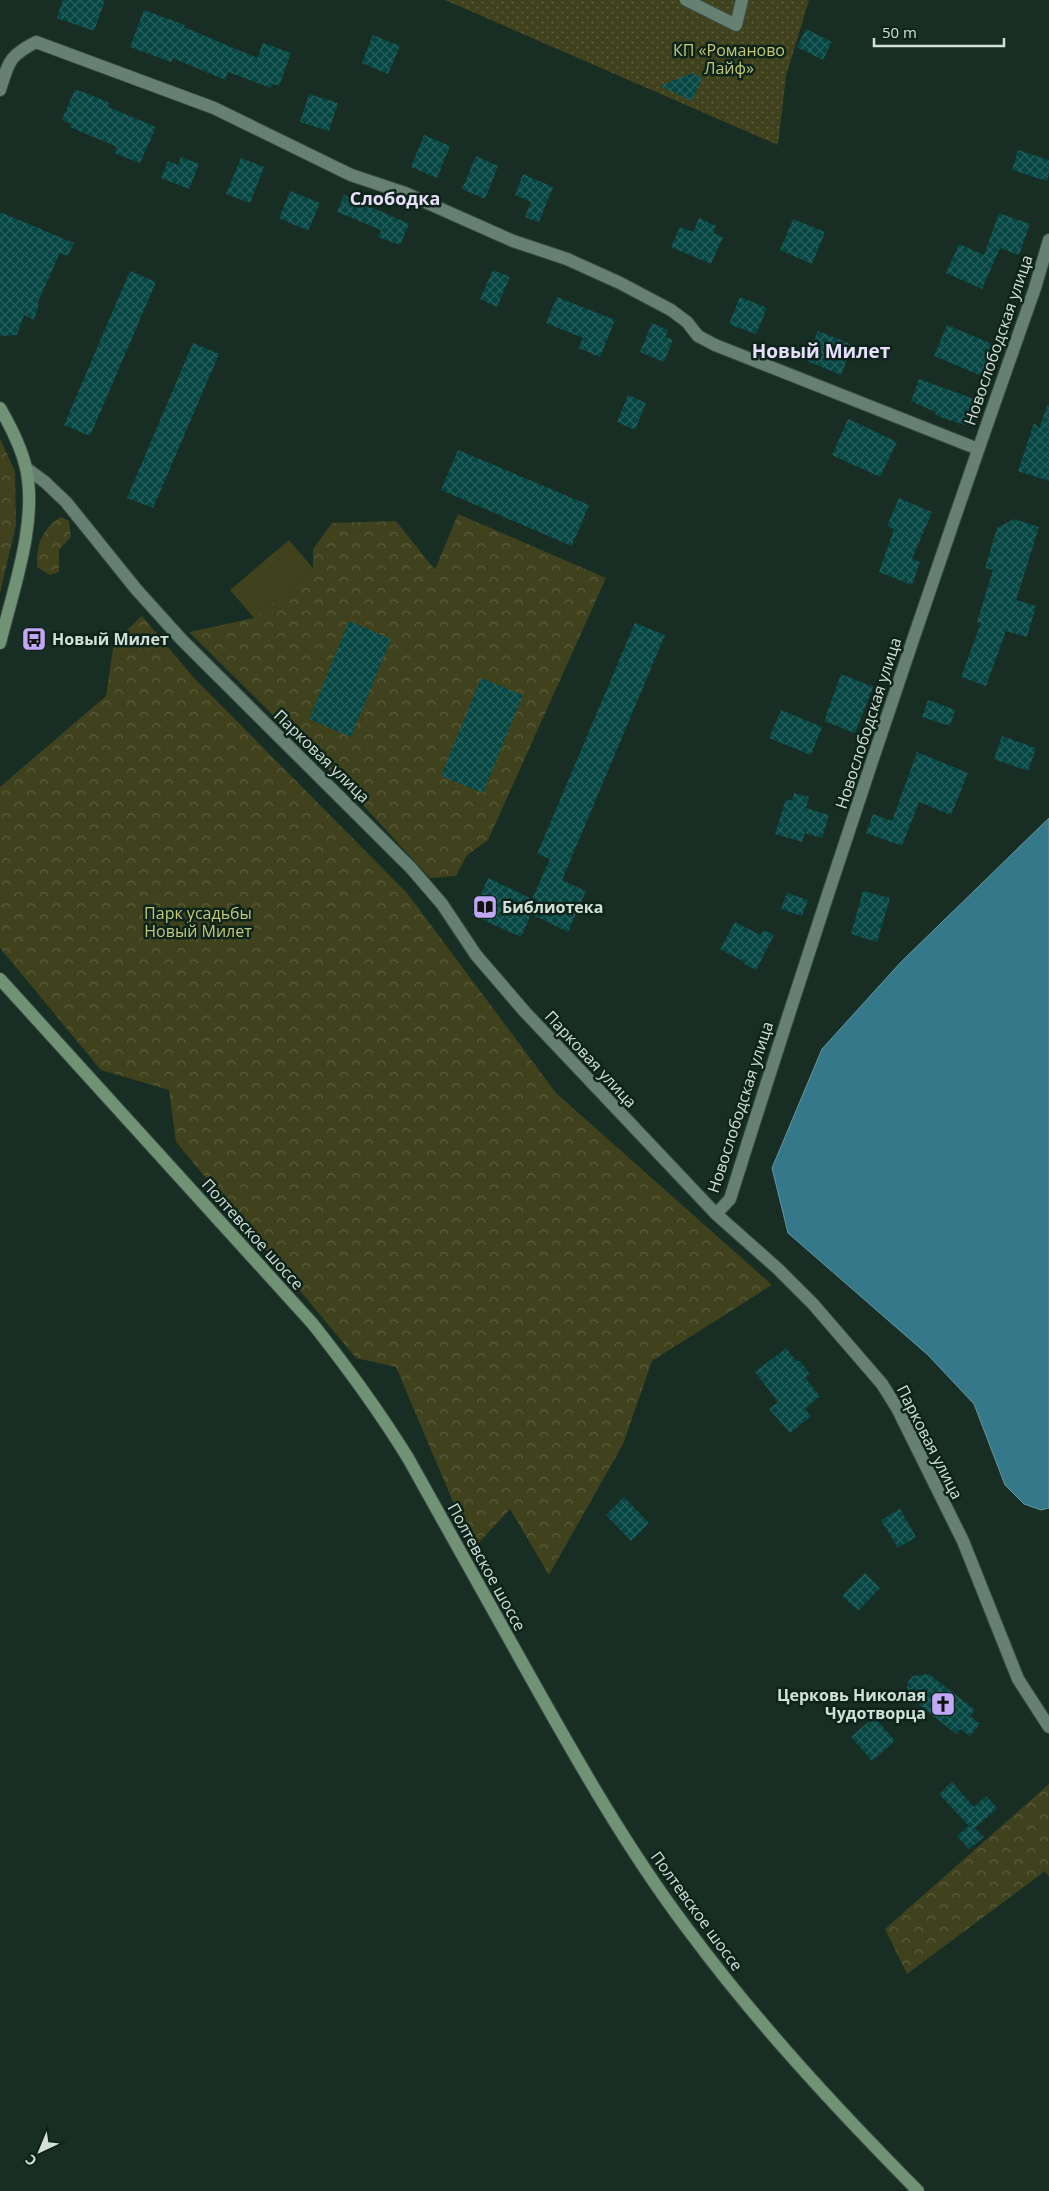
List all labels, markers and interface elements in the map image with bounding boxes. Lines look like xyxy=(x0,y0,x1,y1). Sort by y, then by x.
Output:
scale bar xyxy=(874,15,1004,47)
text: 50 m xyxy=(882,22,917,42)
park label: КП «Романово Лайф» xyxy=(673,39,785,79)
district label: Слободка xyxy=(350,186,440,210)
street label: Новослободская улица xyxy=(958,252,1038,428)
district label: Новый Милет xyxy=(752,338,891,364)
bus stop icon: Новый Милет xyxy=(21,626,47,652)
place label: Новый Милет xyxy=(52,628,169,650)
street label: Новослободская улица xyxy=(830,634,906,812)
street label: Парковая улица xyxy=(269,704,375,808)
library icon: Библиотека xyxy=(472,894,498,920)
place label: Библиотека xyxy=(502,896,603,918)
park label: Парк усадьбы Новый Милет xyxy=(144,902,252,942)
street label: Парковая улица xyxy=(540,1006,642,1112)
street label: Новослободская улица xyxy=(702,1018,778,1196)
street label: Полтевское шоссе xyxy=(197,1174,309,1295)
street label: Парковая улица xyxy=(892,1381,968,1503)
street label: Полтевское шоссе xyxy=(443,1499,531,1635)
place label: Церковь Николая Чудотворца xyxy=(777,1684,926,1724)
church icon: Церковь Николая Чудотворца xyxy=(930,1691,956,1717)
street label: Полтевское шоссе xyxy=(646,1847,748,1975)
north arrow xyxy=(15,2126,65,2176)
text: С xyxy=(21,2151,40,2171)

